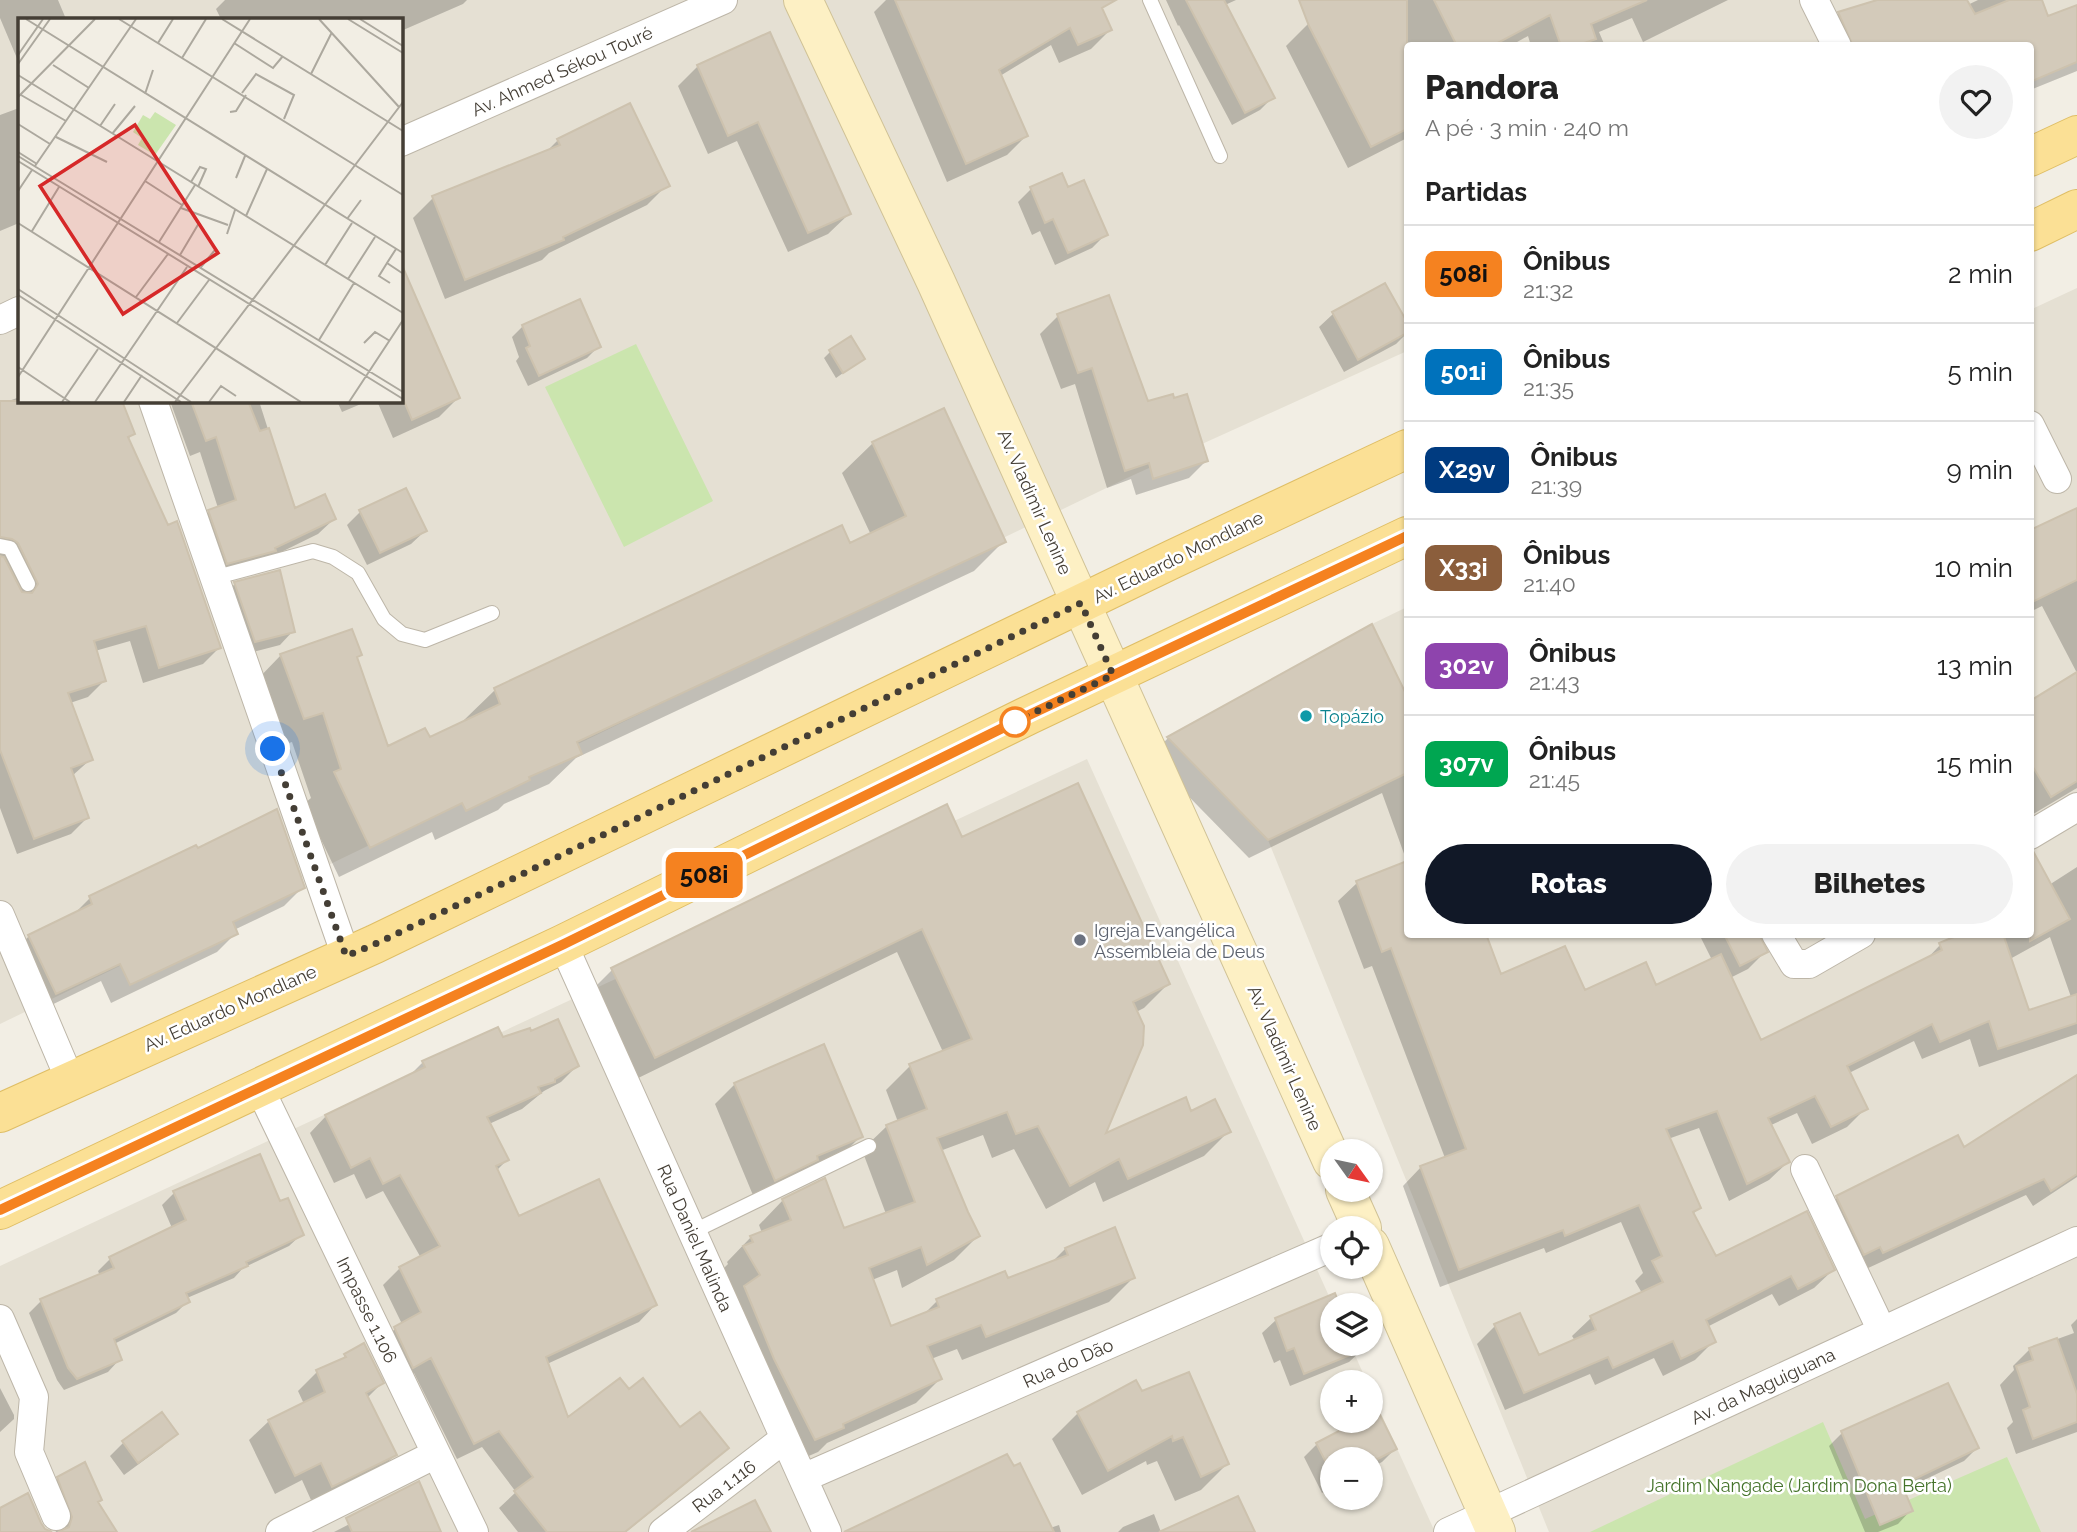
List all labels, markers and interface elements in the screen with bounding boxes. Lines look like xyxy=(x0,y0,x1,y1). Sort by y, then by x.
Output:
inset map xyxy=(18,18,402,402)
street label: Av. Ahmed Sékou Touré xyxy=(468,21,656,120)
button: heart xyxy=(1939,65,2013,139)
text: Pandora xyxy=(1425,68,1559,107)
text: A pé · 3 min · 240 m xyxy=(1425,114,1629,141)
text: Partidas xyxy=(1425,177,1527,207)
text: Ônibus xyxy=(1523,246,1610,276)
text: 508i xyxy=(1439,259,1488,288)
text: 2 min xyxy=(1948,259,2013,289)
text: 21:32 xyxy=(1523,276,1573,303)
text: Ônibus xyxy=(1523,344,1610,374)
text: 501i xyxy=(1440,357,1487,386)
text: 5 min xyxy=(1947,357,2013,387)
text: 21:35 xyxy=(1523,374,1574,401)
street label: Av. Vladimir Lenine xyxy=(994,426,1077,578)
text: Ônibus xyxy=(1530,442,1618,472)
text: X29v xyxy=(1439,455,1495,484)
text: 9 min xyxy=(1946,455,2013,485)
text: 21:39 xyxy=(1530,472,1582,499)
street label: Av. Eduardo Mondlane xyxy=(1090,506,1267,607)
text: Ônibus xyxy=(1523,540,1610,570)
text: X33i xyxy=(1439,553,1488,582)
text: 10 min xyxy=(1935,553,2013,583)
text: 21:40 xyxy=(1523,570,1576,597)
text: Ônibus xyxy=(1529,638,1616,668)
text: 302v xyxy=(1439,651,1494,680)
text: 13 min xyxy=(1937,651,2013,681)
text: 21:43 xyxy=(1529,668,1580,695)
place label: Topázio xyxy=(1320,706,1384,727)
unlabelled marker xyxy=(1000,707,1030,737)
marker: Topázio xyxy=(1298,708,1314,724)
your location xyxy=(255,731,290,766)
text: Ônibus xyxy=(1529,736,1616,766)
text: 307v xyxy=(1439,749,1494,778)
text: 15 min xyxy=(1936,749,2013,779)
text: 21:45 xyxy=(1529,766,1580,793)
button: Rotas xyxy=(1425,844,1712,924)
button: Bilhetes xyxy=(1726,844,2013,924)
line badge: 508i xyxy=(655,852,753,898)
text: 508i xyxy=(680,860,728,889)
place label: Igreja Evangélica Assembleia de Deus xyxy=(1094,920,1265,962)
marker: Igreja Evangélica Assembleia de Deus xyxy=(1072,932,1088,948)
street label: Av. Eduardo Mondlane xyxy=(140,960,320,1056)
street label: Av. Vladimir Lenine xyxy=(1244,982,1327,1134)
north arrow xyxy=(1320,1139,1382,1202)
map controls xyxy=(1320,1139,1383,1510)
street label: Rua Daniel Malinda xyxy=(653,1161,737,1315)
button: locate xyxy=(1320,1216,1383,1279)
street label: Impasse 1.106 xyxy=(332,1254,402,1366)
button: layers xyxy=(1320,1293,1383,1356)
street label: Rua do Dão xyxy=(1020,1334,1117,1392)
street label: Av. da Maguiguana xyxy=(1688,1343,1838,1429)
button: + xyxy=(1320,1370,1383,1433)
button: − xyxy=(1320,1447,1383,1510)
street label: Rua 1.116 xyxy=(688,1455,760,1517)
park label: Jardim Nangade (Jardim Dona Berta) xyxy=(1646,1475,1952,1496)

